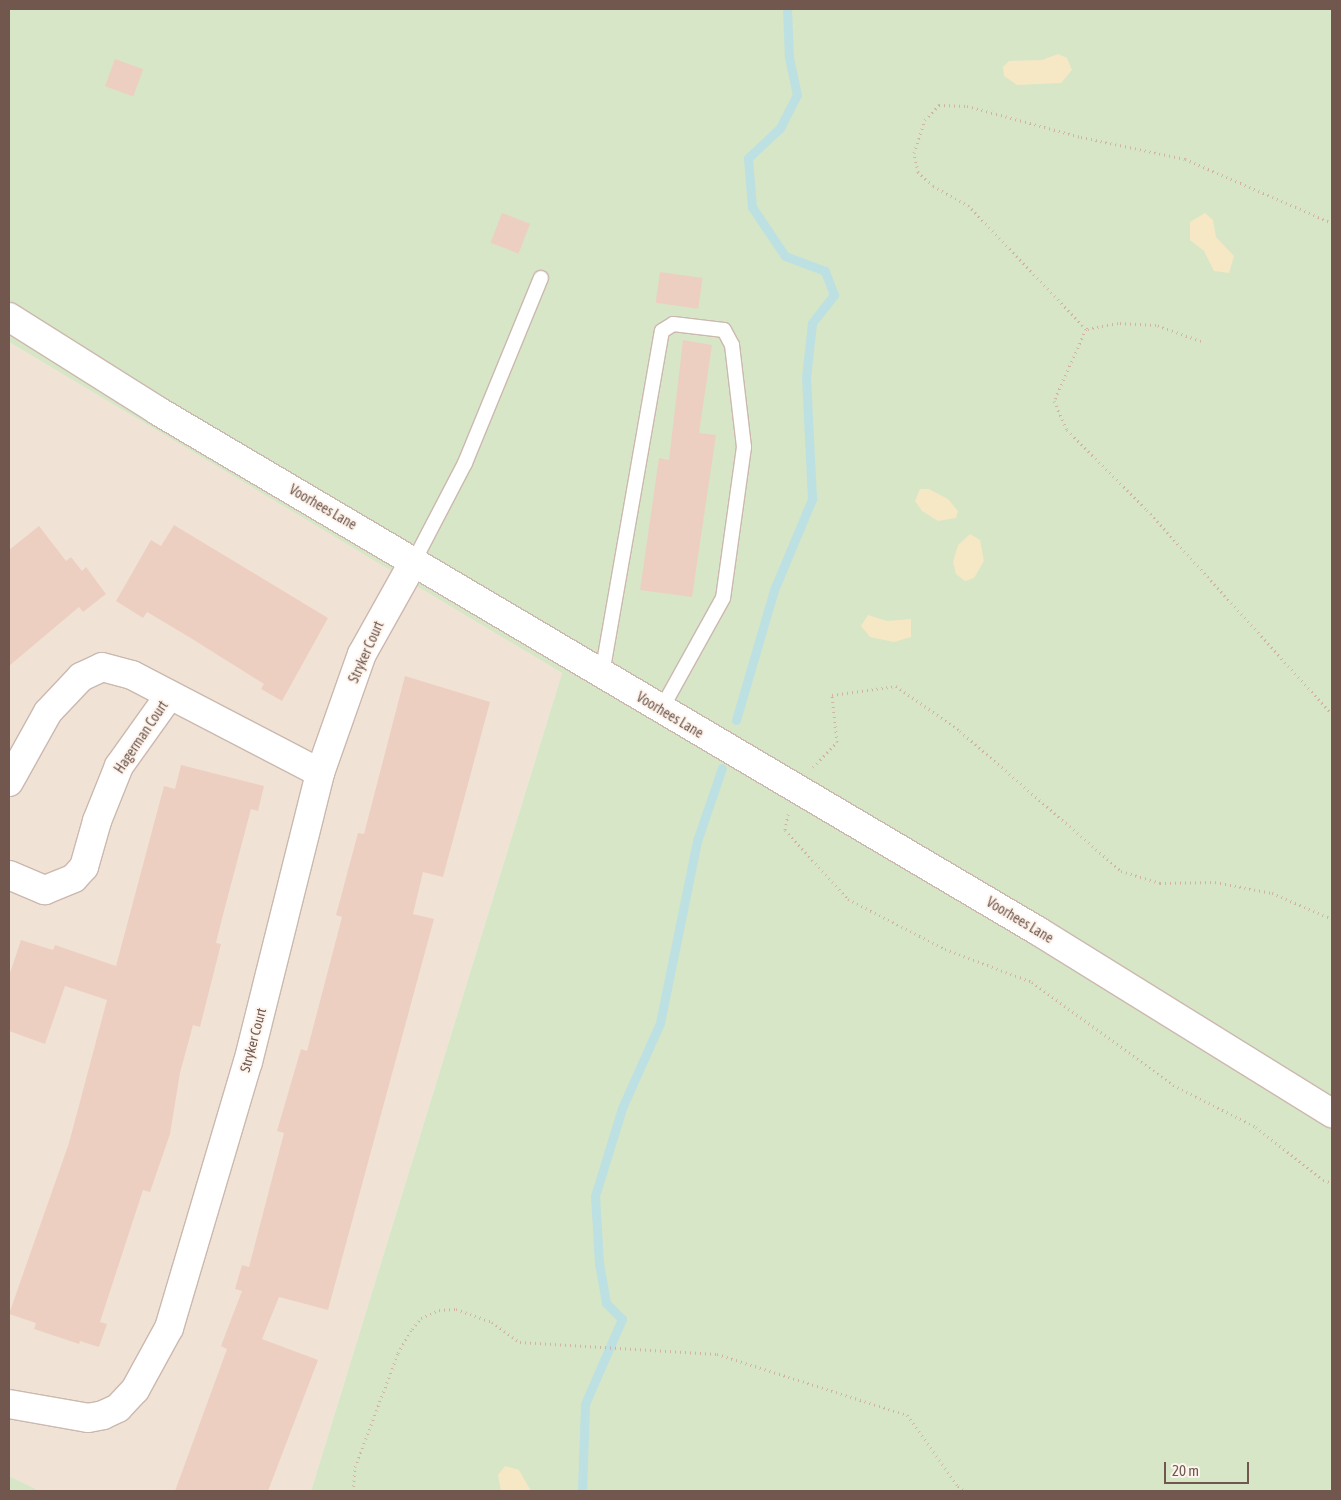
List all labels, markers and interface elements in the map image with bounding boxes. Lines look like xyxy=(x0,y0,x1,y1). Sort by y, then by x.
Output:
street label: Voorhees Lane xyxy=(286,481,360,533)
street label: Stryker Court xyxy=(345,619,387,685)
street label: Voorhees Lane xyxy=(633,688,707,742)
street label: Hagerman Court xyxy=(111,698,171,776)
street label: Voorhees Lane xyxy=(983,893,1057,947)
street label: Stryker Court xyxy=(236,1006,270,1074)
scale bar xyxy=(1166,1452,1251,1484)
text: 20 m xyxy=(1172,1462,1199,1479)

